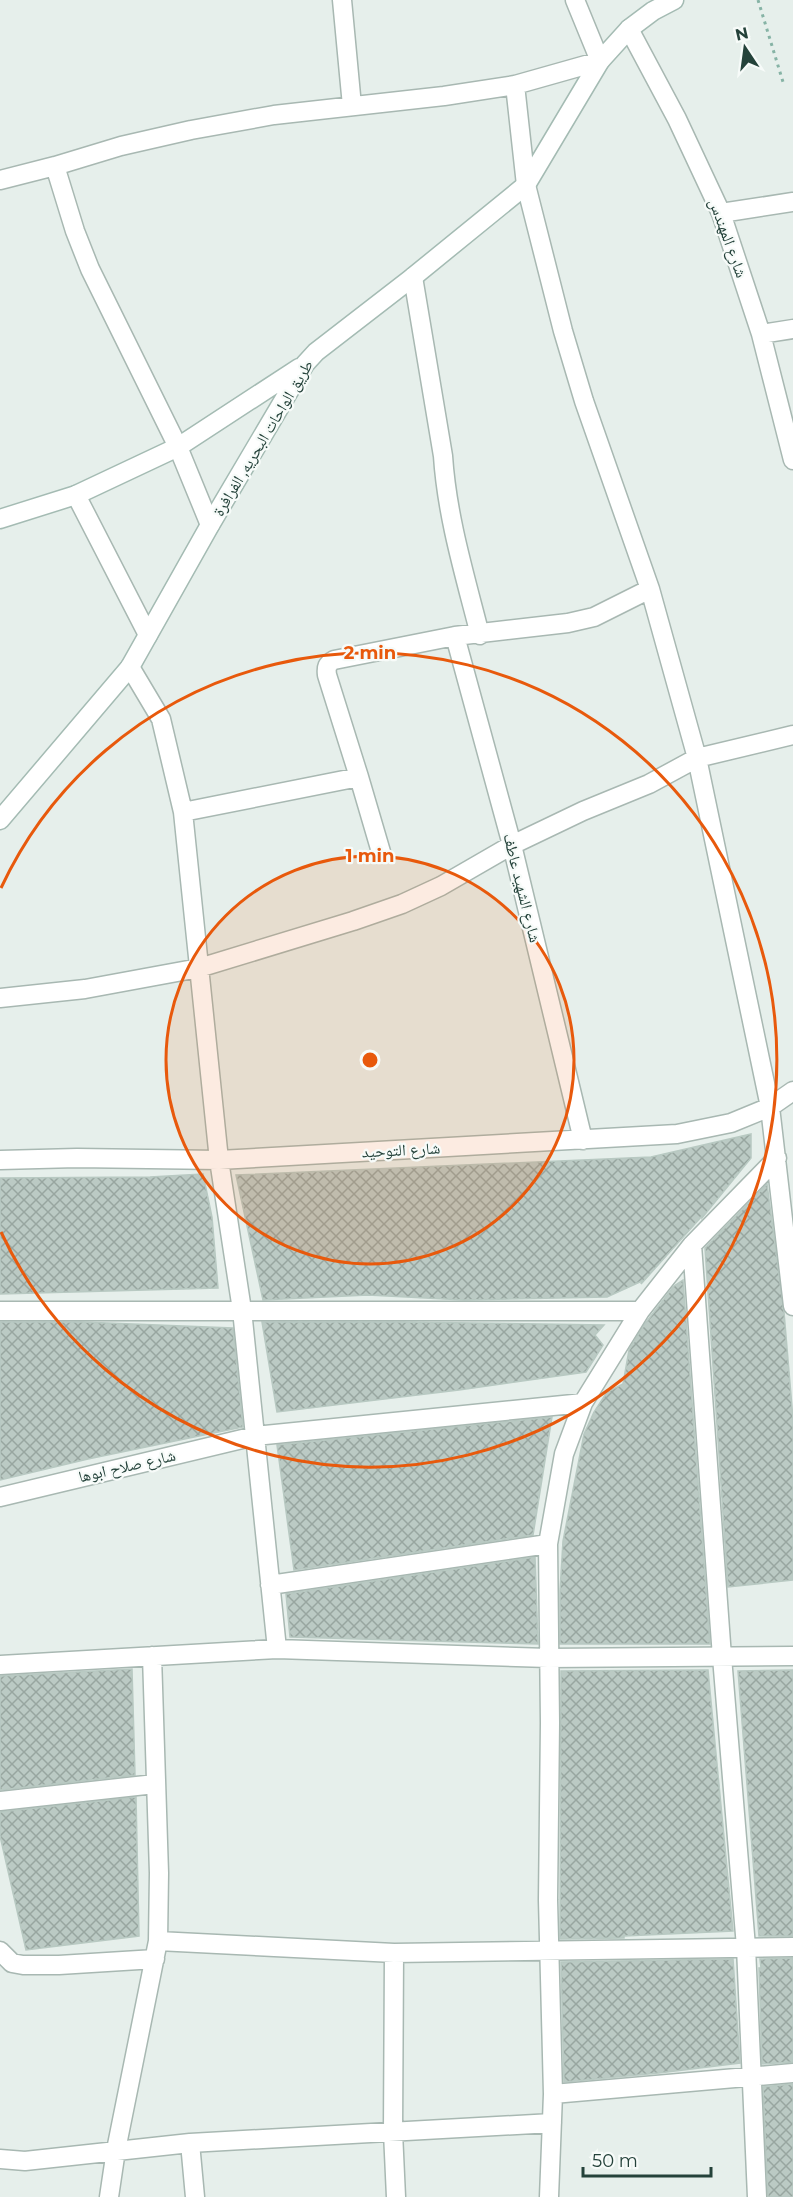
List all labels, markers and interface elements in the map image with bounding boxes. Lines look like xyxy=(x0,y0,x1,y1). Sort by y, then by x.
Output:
north arrow xyxy=(715,18,775,78)
text: N xyxy=(733,23,750,45)
street label: شارع المهندس xyxy=(704,196,751,281)
street label: طريق الواحات البحريه, الفرافرة xyxy=(209,356,318,520)
text: 2 min xyxy=(344,642,396,664)
street label: شارع الشهيد عاطف xyxy=(498,831,545,945)
text: 1 min xyxy=(346,845,394,867)
centre of rings xyxy=(360,1050,380,1070)
street label: شارع التوحيد xyxy=(361,1138,441,1163)
street label: شارع صلاح ابوها xyxy=(77,1446,178,1487)
scale bar xyxy=(583,2140,710,2178)
text: 50 m xyxy=(592,2150,638,2172)

